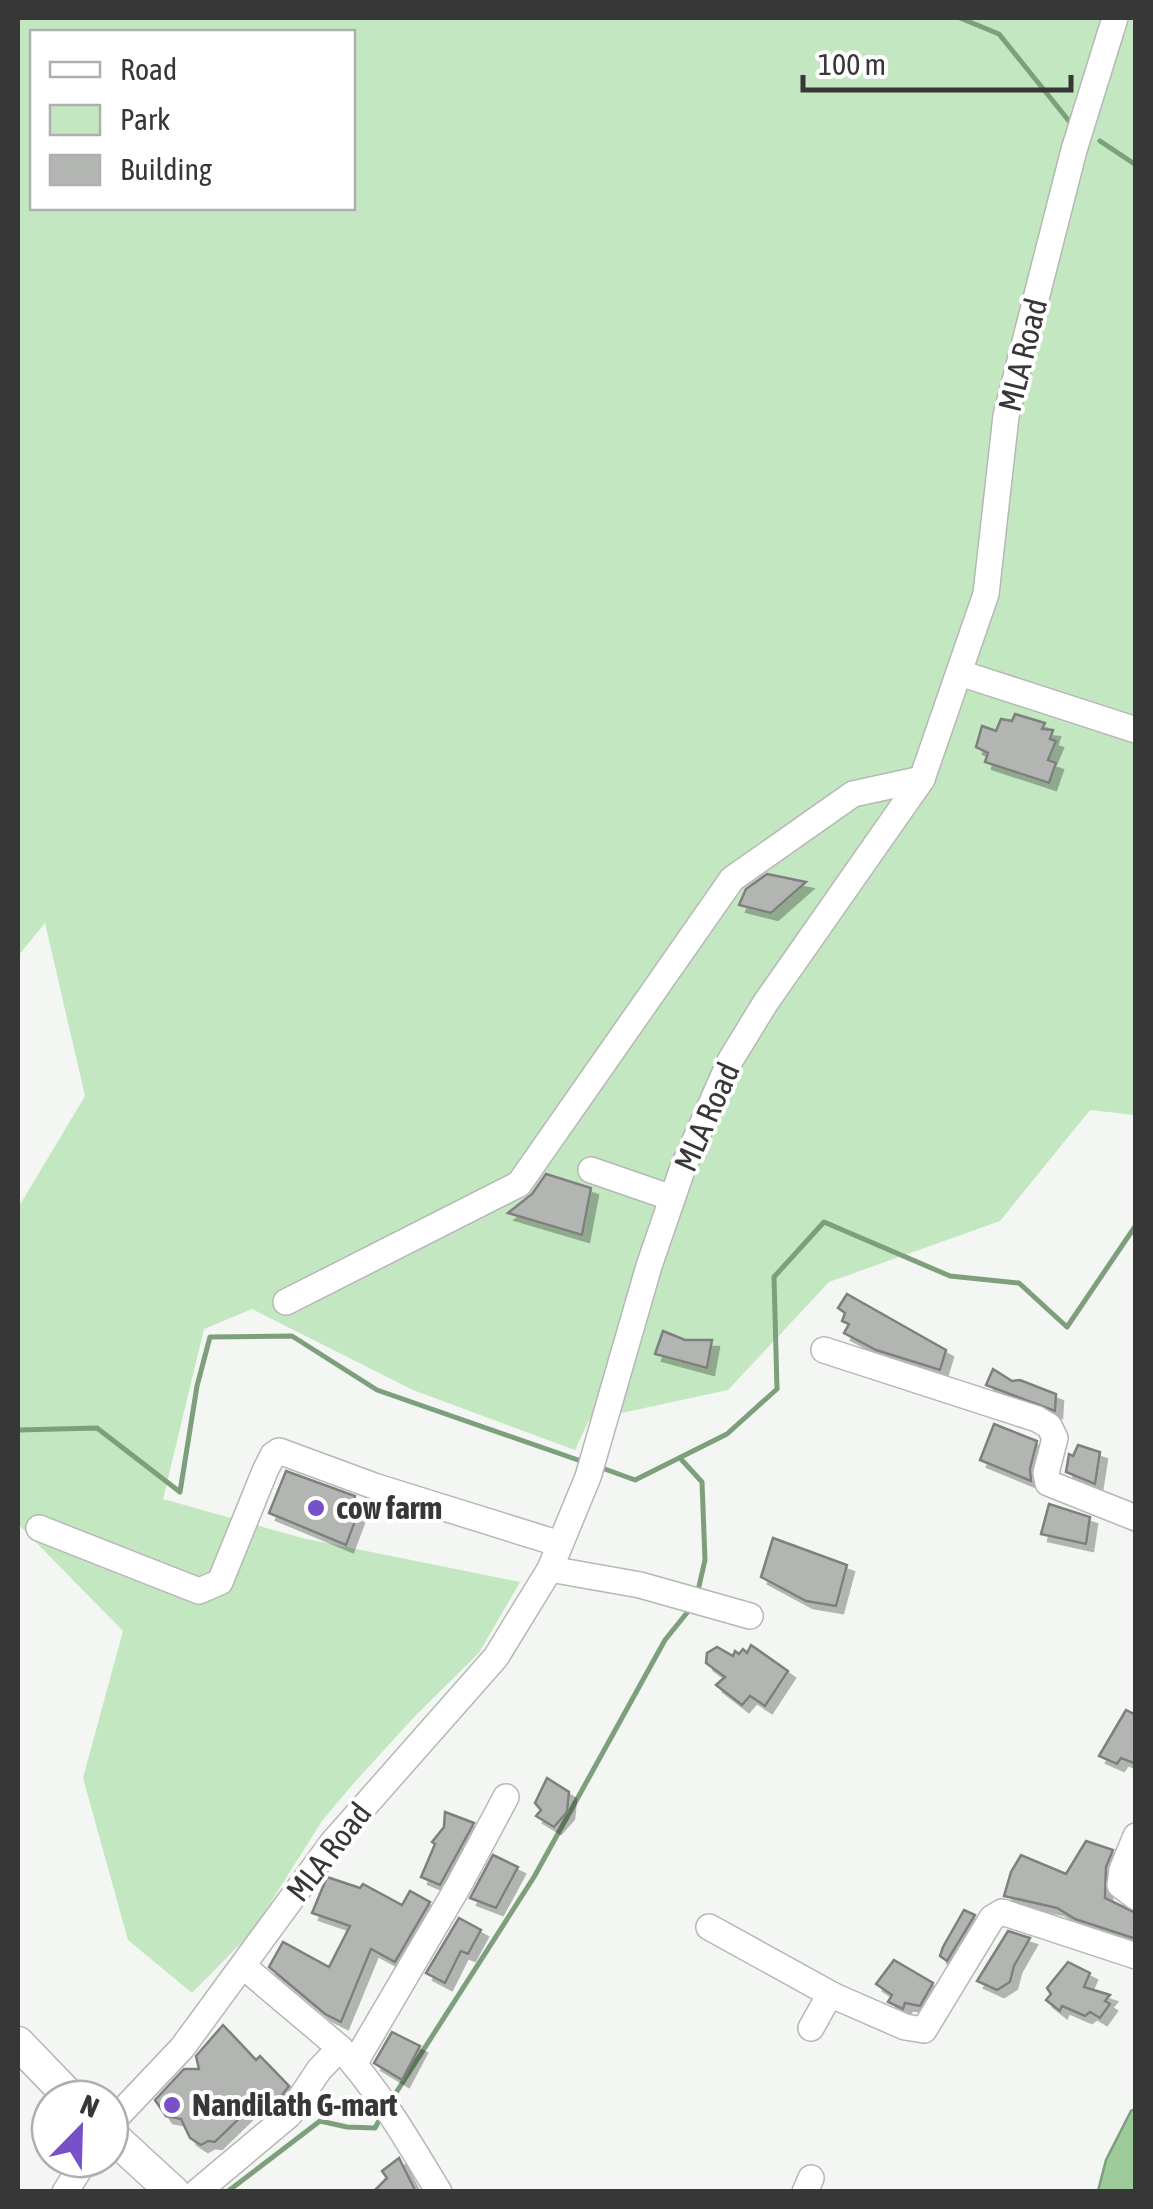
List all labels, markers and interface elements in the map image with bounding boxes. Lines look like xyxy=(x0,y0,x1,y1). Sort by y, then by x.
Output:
legend xyxy=(30,30,355,210)
scale bar xyxy=(803,30,1070,92)
text: 100 m xyxy=(818,47,886,81)
text: Road xyxy=(120,52,177,86)
text: Park xyxy=(120,102,170,136)
text: Building xyxy=(120,152,212,186)
street label: MLA Road xyxy=(991,295,1054,415)
street label: MLA Road xyxy=(666,1057,747,1177)
place label: cow farm xyxy=(336,1489,442,1526)
marker: cow farm xyxy=(305,1497,327,1519)
street label: MLA Road xyxy=(279,1795,379,1908)
north arrow xyxy=(30,2079,130,2179)
place label: Nandilath G-mart xyxy=(192,2086,398,2123)
text: N xyxy=(76,2088,104,2124)
marker: Nandilath G-mart xyxy=(161,2094,183,2116)

